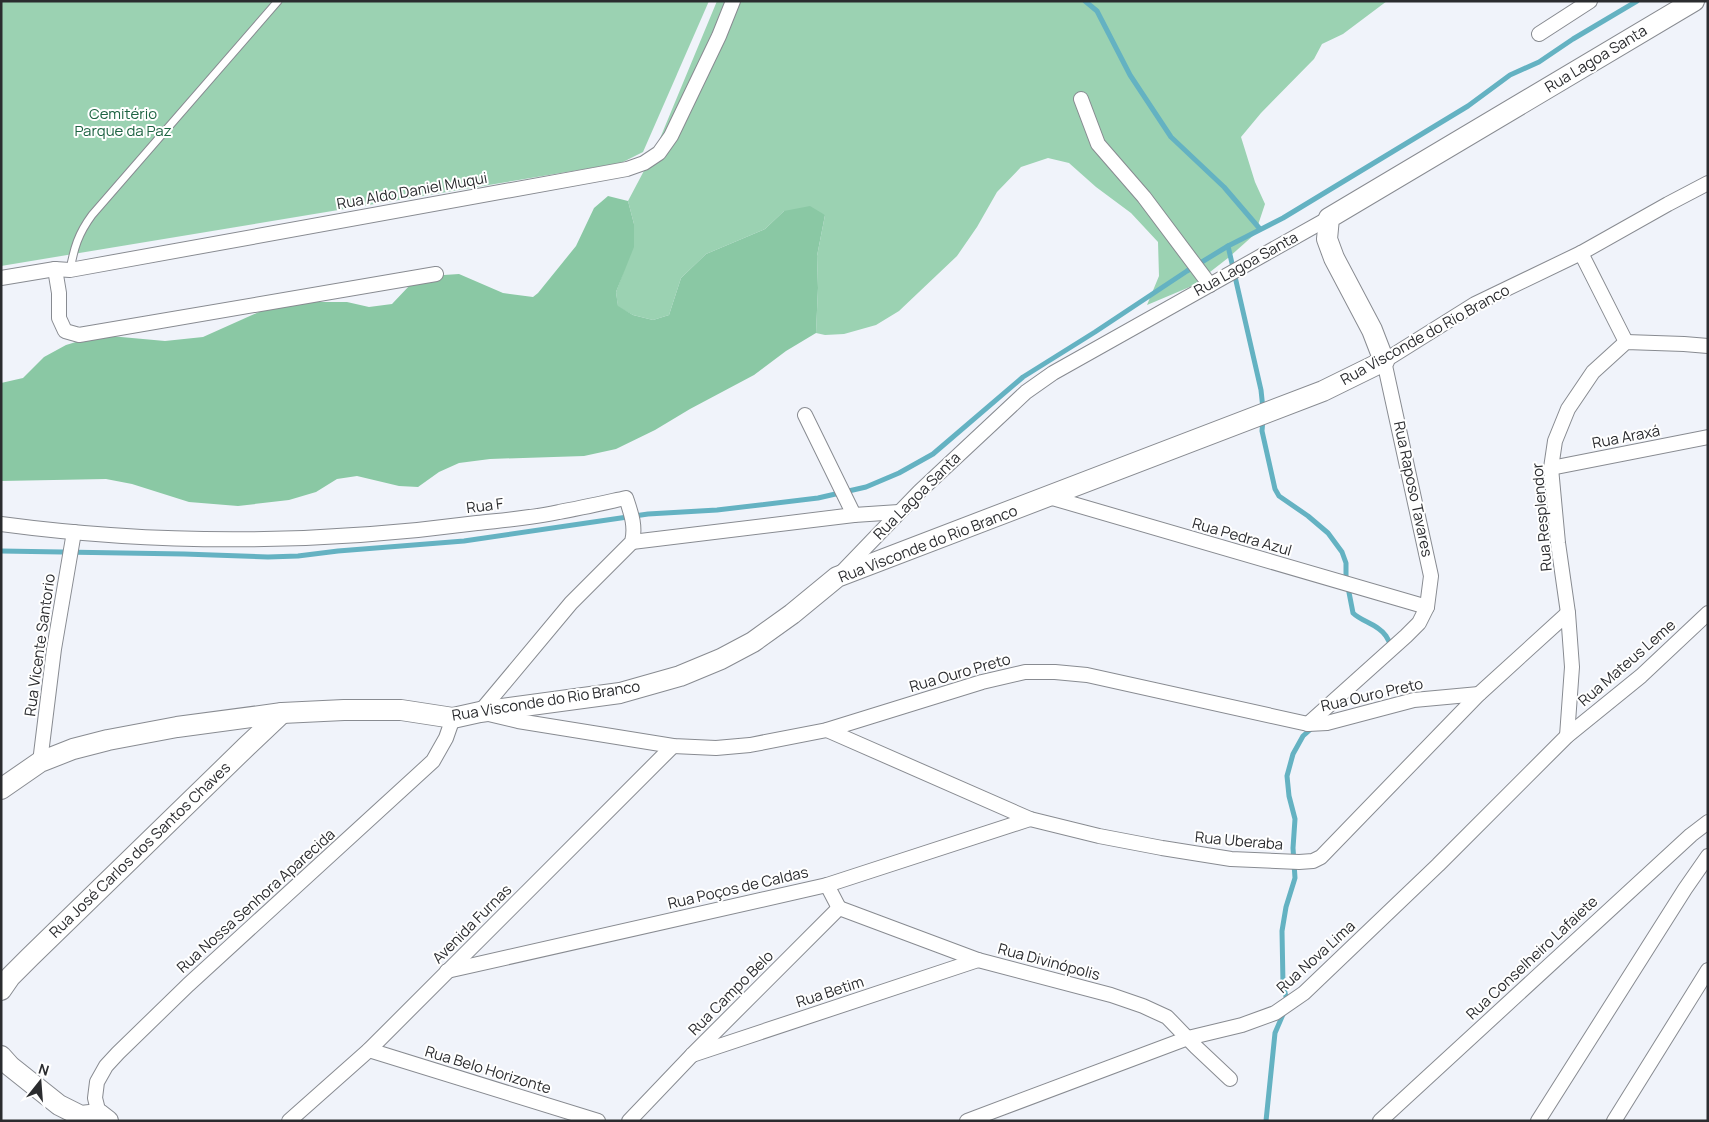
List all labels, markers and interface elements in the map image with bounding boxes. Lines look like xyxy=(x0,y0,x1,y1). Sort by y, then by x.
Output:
street label: Rua Lagoa Santa xyxy=(1541,20,1651,97)
park label: Cemitério Parque da Paz xyxy=(74,103,172,141)
street label: Rua Aldo Daniel Muqui xyxy=(335,167,489,214)
street label: Rua Lagoa Santa xyxy=(1190,226,1301,301)
street label: Rua Visconde do Rio Branco xyxy=(1336,279,1513,390)
street label: Rua Raposo Tavares xyxy=(1389,419,1438,559)
street label: Rua Araxá xyxy=(1590,420,1662,453)
street label: Rua Lagoa Santa xyxy=(868,447,965,544)
street label: Rua Resplendor xyxy=(1526,461,1557,572)
street label: Rua F xyxy=(465,493,505,518)
street label: Rua Visconde do Rio Branco xyxy=(835,500,1021,587)
street label: Rua Pedra Azul xyxy=(1190,512,1294,561)
street label: Rua Vicente Santorio xyxy=(19,572,60,718)
street label: Rua Mateus Leme xyxy=(1574,614,1680,711)
street label: Rua Ouro Preto xyxy=(907,648,1013,697)
street label: Rua Ouro Preto xyxy=(1319,673,1425,716)
street label: Rua Visconde do Rio Branco xyxy=(450,675,642,726)
street label: Rua José Carlos dos Santos Chaves xyxy=(44,757,235,942)
street label: Rua Nossa Senhora Aparecida xyxy=(172,824,339,977)
street label: Rua Uberaba xyxy=(1194,826,1284,855)
street label: Rua Poços de Caldas xyxy=(666,861,810,914)
street label: Avenida Furnas xyxy=(427,879,516,968)
street label: Rua Conselheiro Lafaiete xyxy=(1461,891,1602,1024)
street label: Rua Nova Lima xyxy=(1272,916,1360,998)
street label: Rua Divinópolis xyxy=(996,938,1103,985)
street label: Rua Campo Belo xyxy=(683,945,778,1040)
street label: Rua Betim xyxy=(793,971,866,1012)
street label: Rua Belo Horizonte xyxy=(423,1040,554,1099)
north arrow xyxy=(15,1057,65,1107)
text: N xyxy=(36,1059,52,1080)

